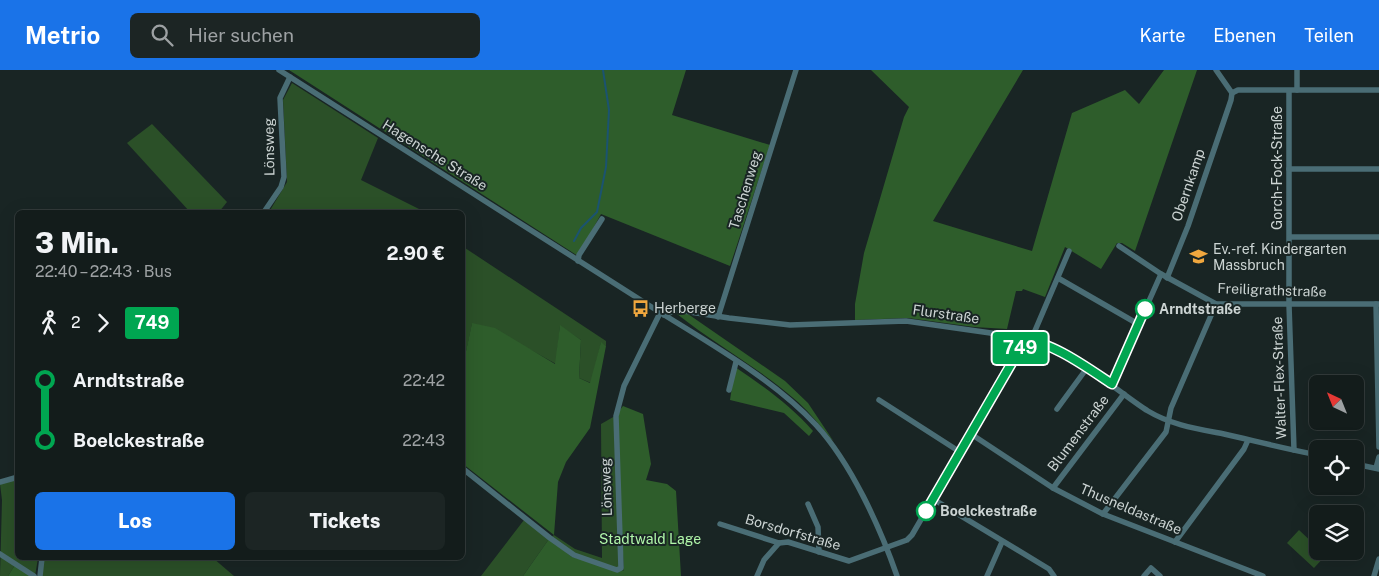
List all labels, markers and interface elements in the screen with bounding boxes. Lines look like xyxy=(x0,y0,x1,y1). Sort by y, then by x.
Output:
search box xyxy=(130,13,480,58)
text: Metrio xyxy=(25,21,100,49)
icon: search xyxy=(148,21,176,49)
text: Hier suchen xyxy=(188,24,294,46)
text: Karte xyxy=(1140,25,1185,46)
text: Ebenen xyxy=(1213,25,1276,46)
text: Teilen xyxy=(1304,25,1354,46)
street label: Gorch-Fock-Straße xyxy=(1269,106,1285,230)
street label: Hagensche Straße xyxy=(380,116,490,194)
street label: Lönsweg xyxy=(260,117,278,176)
street label: Obernkamp xyxy=(1168,147,1208,223)
street label: Taschenweg xyxy=(726,149,765,231)
text: 3 Min. xyxy=(35,226,119,259)
place label: Ev.-ref. Kindergarten Massbruch xyxy=(1213,241,1347,273)
text: 2.90 € xyxy=(386,242,445,264)
school or university icon: Ev.-ref. Kindergarten Massbruch xyxy=(1189,247,1209,267)
text: 22:40 – 22:43 · Bus xyxy=(35,262,172,281)
street label: Freiligrathstraße xyxy=(1217,280,1327,300)
bus stop icon: Herberge xyxy=(630,298,650,318)
marker: Arndtstraße xyxy=(1135,299,1155,319)
place label: Herberge xyxy=(654,300,716,316)
street label: Flurstraße xyxy=(911,301,981,327)
place label: Arndtstraße xyxy=(1159,301,1241,317)
icon: walk xyxy=(35,309,63,337)
icon: forward xyxy=(89,309,117,337)
text: 749 xyxy=(135,312,169,333)
text: 2 xyxy=(71,313,81,332)
street label: Walter-Flex-Straße xyxy=(1269,316,1289,440)
line badge: 749 xyxy=(991,332,1049,364)
text: 749 xyxy=(1003,337,1037,358)
text: Arndtstraße xyxy=(73,369,184,391)
text: 22:42 xyxy=(403,371,445,390)
north arrow xyxy=(1309,375,1364,430)
map controls xyxy=(1309,375,1364,560)
street label: Blumenstraße xyxy=(1044,392,1112,474)
text: Boelckestraße xyxy=(73,429,205,451)
text: 22:43 xyxy=(402,431,445,450)
button: locate xyxy=(1309,440,1364,495)
street label: Lönsweg xyxy=(597,457,615,516)
street label: Thusneldastraße xyxy=(1078,480,1184,538)
button: Los xyxy=(35,492,235,550)
button: Tickets xyxy=(245,492,445,550)
marker: Boelckestraße xyxy=(916,501,936,521)
place label: Boelckestraße xyxy=(940,503,1037,519)
button: layers xyxy=(1309,505,1364,560)
street label: Borsdorfstraße xyxy=(743,511,843,553)
park label: Stadtwald Lage xyxy=(599,531,701,547)

